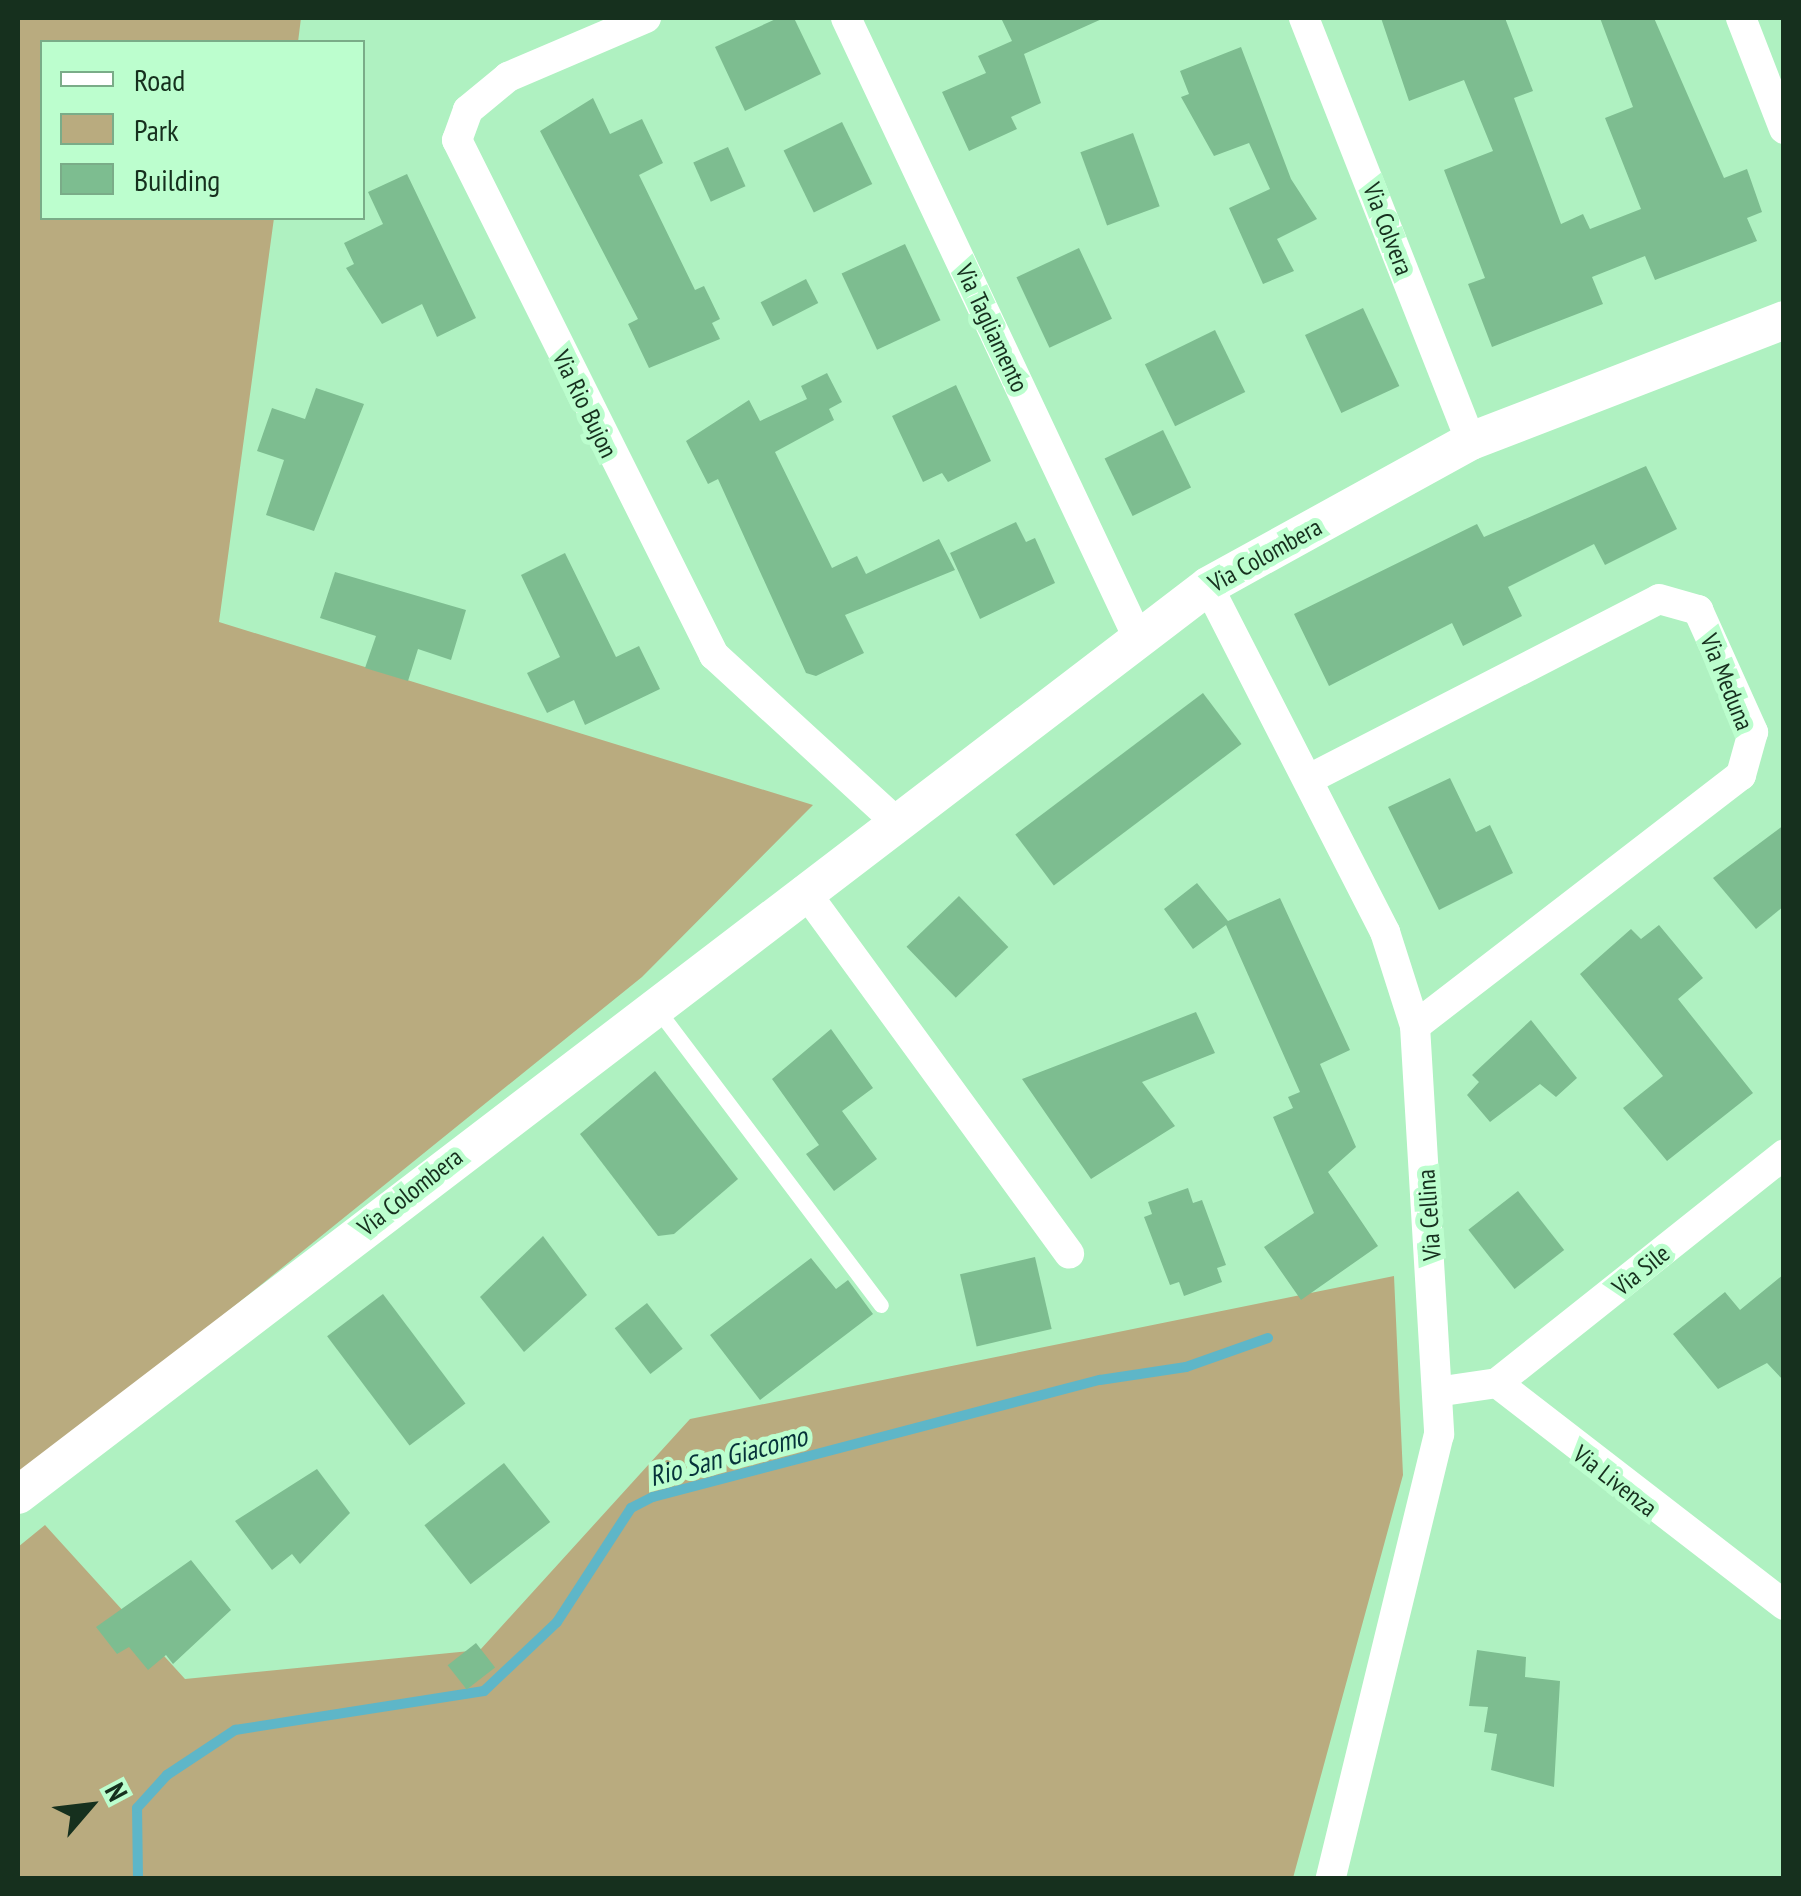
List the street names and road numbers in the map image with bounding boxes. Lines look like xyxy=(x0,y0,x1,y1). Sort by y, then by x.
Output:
street label: Via Colvera xyxy=(1357,179,1419,279)
street label: Via Tagliamento xyxy=(949,259,1035,397)
street label: Via Rio Bujon xyxy=(546,345,624,463)
street label: Via Colombera xyxy=(1203,512,1327,598)
street label: Via Meduna xyxy=(1694,629,1760,735)
street label: Via Colombera xyxy=(352,1142,468,1242)
street label: Via Cellina xyxy=(1411,1168,1447,1262)
street label: Via Sile xyxy=(1606,1238,1676,1302)
street label: Via Livenza xyxy=(1567,1439,1663,1523)

